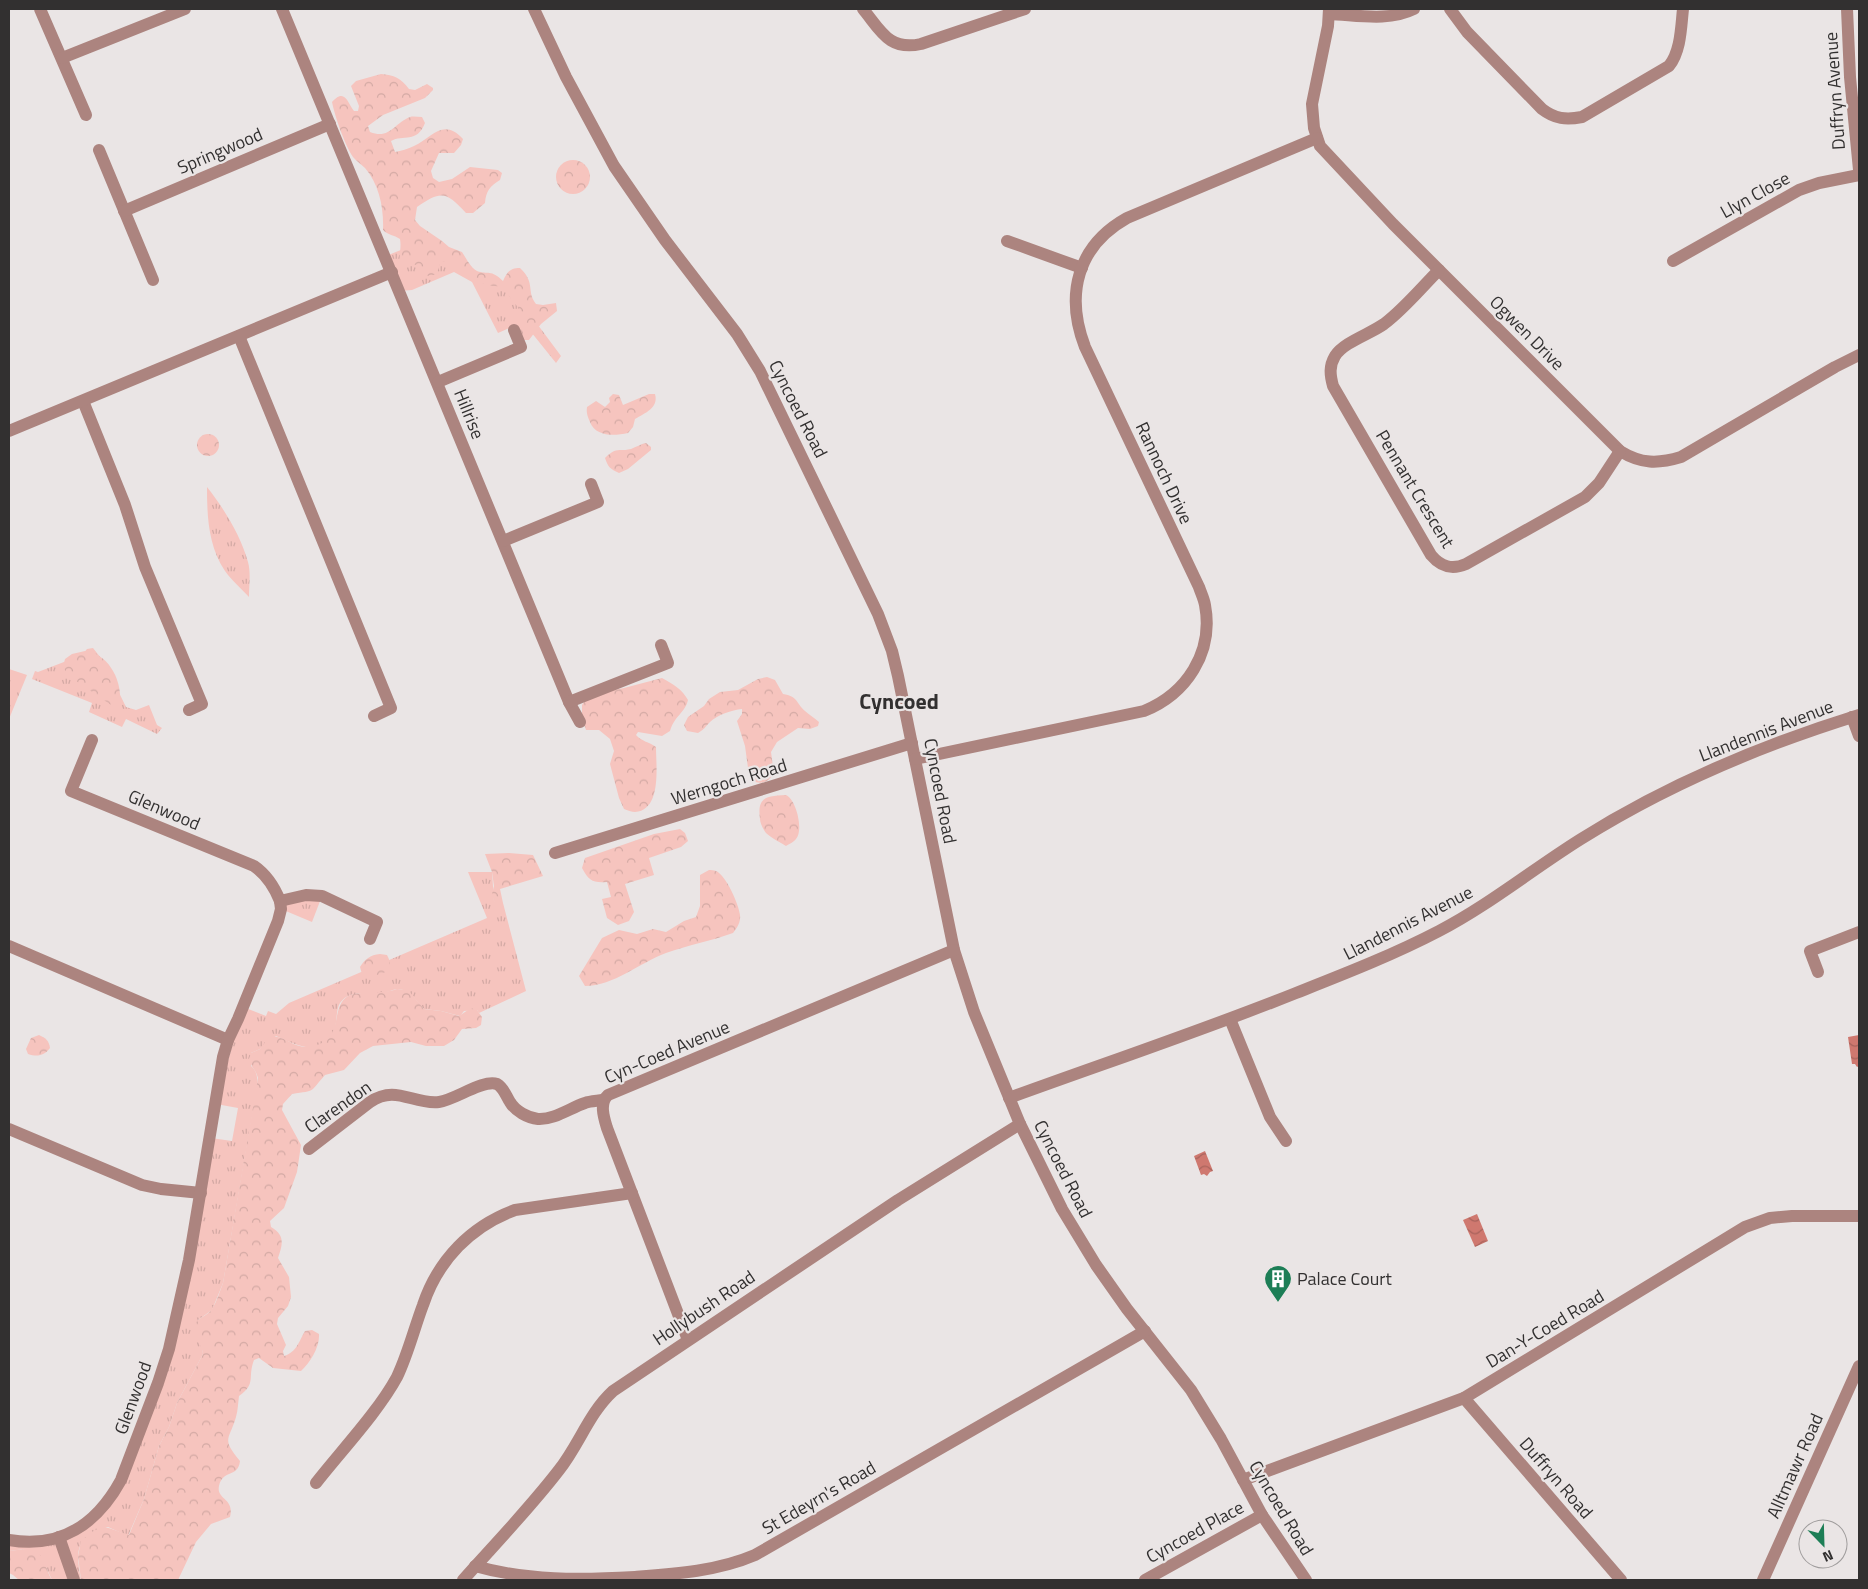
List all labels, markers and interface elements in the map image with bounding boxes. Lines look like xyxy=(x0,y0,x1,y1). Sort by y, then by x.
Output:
street label: Duffryn Avenue xyxy=(1817,31,1852,151)
street label: Springwood xyxy=(173,120,267,181)
street label: Llyn Close xyxy=(1715,164,1795,225)
street label: Ogwen Drive xyxy=(1484,289,1571,376)
street label: Cyncoed Road xyxy=(762,355,835,462)
street label: Hillrise xyxy=(447,385,492,443)
street label: Rannoch Drive xyxy=(1129,417,1200,528)
street label: Pennant Crescent xyxy=(1369,424,1462,554)
district label: Cyncoed xyxy=(859,684,939,718)
street label: Llandennis Avenue xyxy=(1695,692,1837,769)
street label: Cyncoed Road xyxy=(917,736,964,846)
street label: Werngoch Road xyxy=(668,751,790,812)
street label: Glenwood xyxy=(124,782,204,837)
street label: Llandennis Avenue xyxy=(1338,878,1477,967)
street label: Cyn-Coed Avenue xyxy=(600,1013,734,1090)
street label: Clarendon xyxy=(299,1074,377,1140)
street label: Cyncoed Road xyxy=(1027,1115,1100,1222)
street label: Hollybush Road xyxy=(647,1263,760,1352)
building icon: Palace Court xyxy=(1263,1264,1293,1303)
place label: Palace Court xyxy=(1297,1265,1392,1292)
street label: Dan-Y-Coed Road xyxy=(1480,1283,1609,1375)
street label: Glenwood xyxy=(107,1357,158,1438)
street label: Alltmawr Road xyxy=(1759,1409,1830,1523)
street label: Duffryn Road xyxy=(1513,1431,1600,1524)
street label: St Edeyrn's Road xyxy=(757,1454,881,1541)
street label: Cyncoed Road xyxy=(1242,1455,1320,1560)
street label: Cyncoed Place xyxy=(1141,1493,1249,1570)
north arrow xyxy=(1798,1519,1848,1569)
text: N xyxy=(1820,1545,1837,1568)

